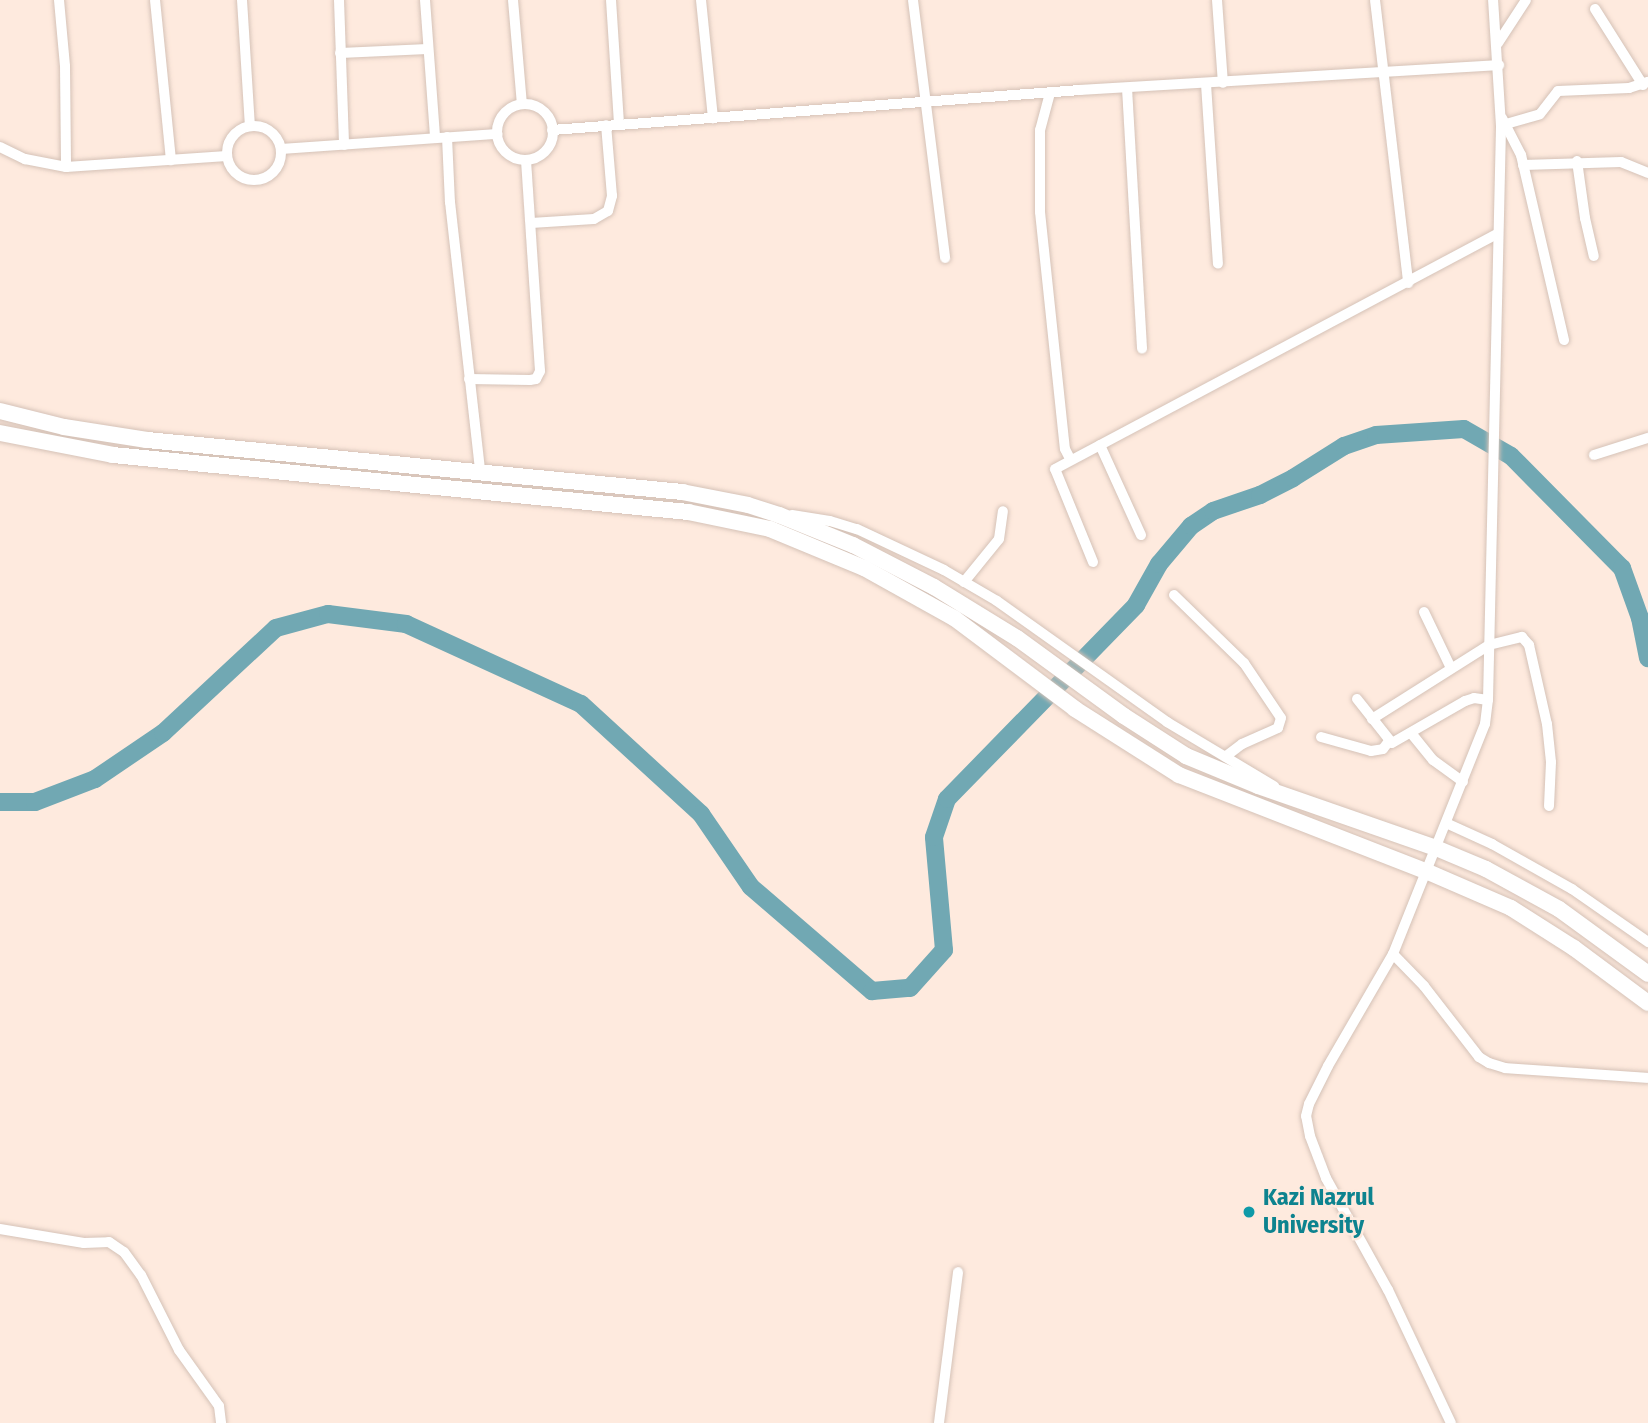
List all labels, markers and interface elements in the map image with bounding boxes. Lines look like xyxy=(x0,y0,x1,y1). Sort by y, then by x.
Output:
place label: Kazi Nazrul University xyxy=(1263,1184,1374,1240)
marker: Kazi Nazrul University xyxy=(1241,1204,1257,1220)

